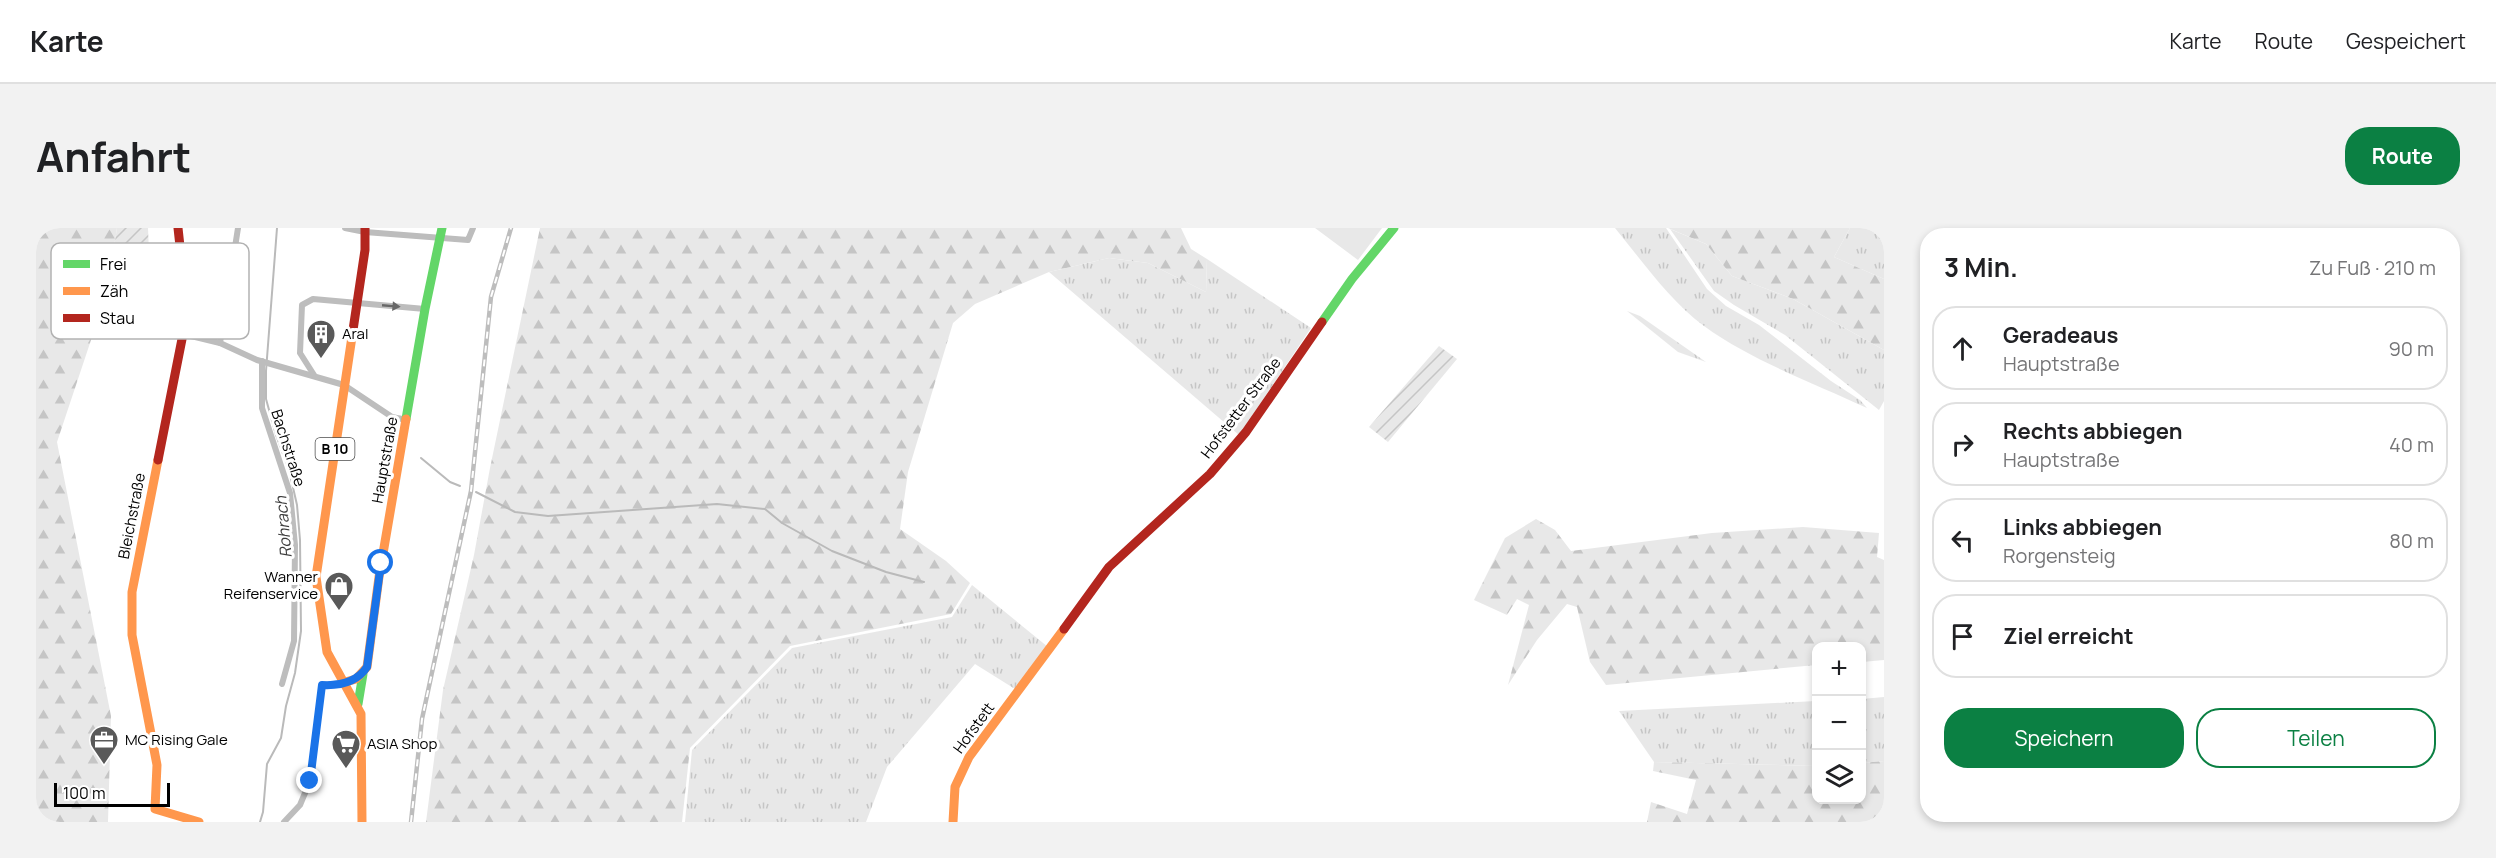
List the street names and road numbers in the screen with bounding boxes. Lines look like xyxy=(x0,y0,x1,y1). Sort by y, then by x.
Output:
street label: Hofstetter Straße xyxy=(1196,353,1286,463)
street label: Bachstraße xyxy=(266,407,311,489)
street label: Hauptstraße xyxy=(367,415,402,505)
road number: B 10 xyxy=(316,438,354,460)
street label: Bleichstraße xyxy=(113,471,150,561)
street label: Hofstett xyxy=(948,698,999,757)

